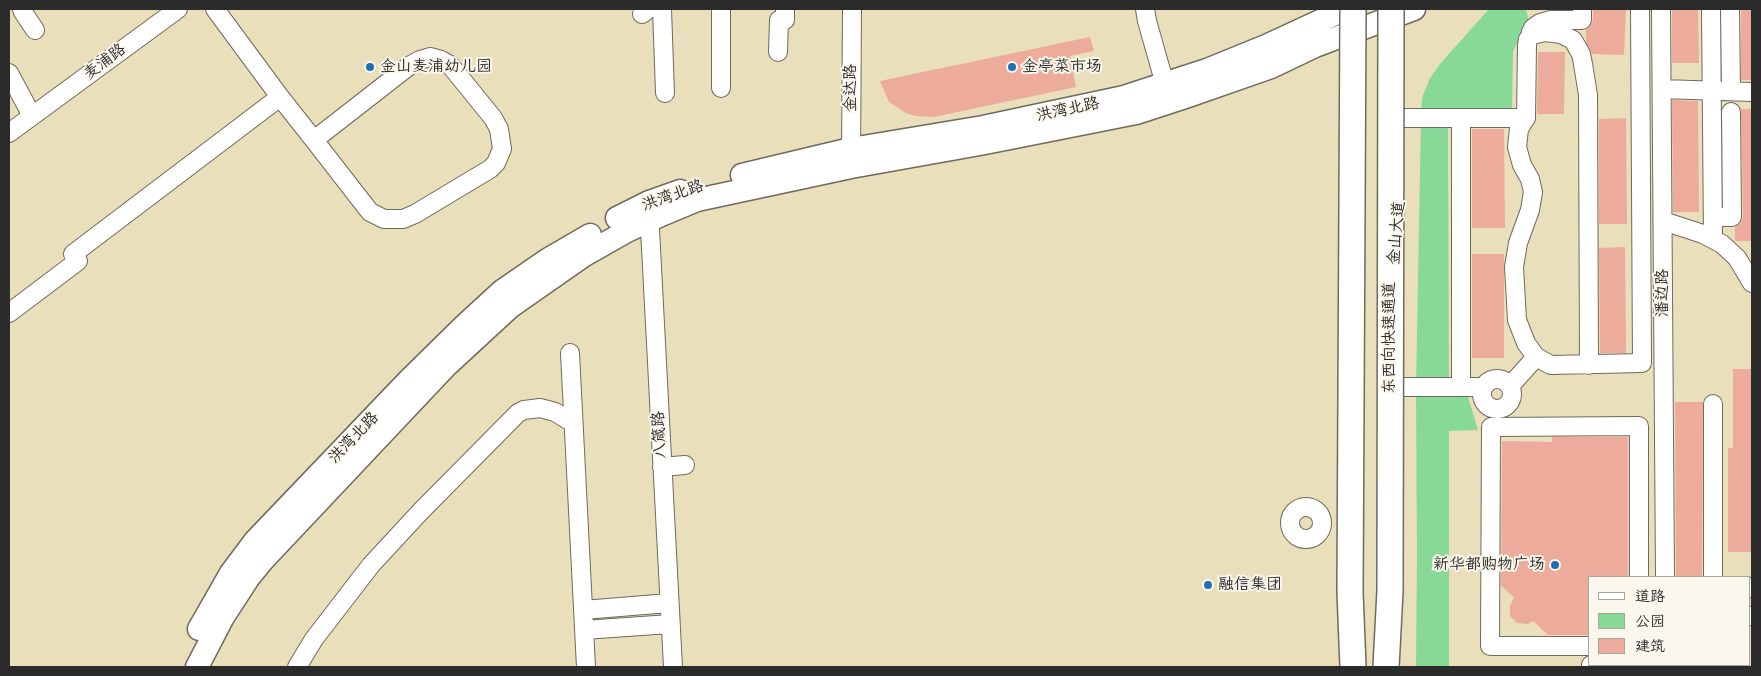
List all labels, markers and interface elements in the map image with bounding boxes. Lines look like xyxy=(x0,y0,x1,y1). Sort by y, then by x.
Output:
street label: 麦浦路 xyxy=(80,40,130,84)
place label: 金山麦浦幼儿园 xyxy=(380,57,492,77)
place label: 金亭菜市场 xyxy=(1022,57,1102,77)
marker: 金山麦浦幼儿园 xyxy=(364,61,376,73)
marker: 金亭菜市场 xyxy=(1006,61,1018,73)
street label: 金达路 xyxy=(841,64,861,112)
street label: 洪湾北路 xyxy=(1035,94,1101,126)
street label: 洪湾北路 xyxy=(640,177,706,215)
street label: 金山大道 xyxy=(1385,200,1409,266)
street label: 潘边路 xyxy=(1653,269,1673,317)
street label: 东西向快速通道 xyxy=(1380,282,1400,394)
street label: 洪湾北路 xyxy=(325,408,383,468)
street label: 八箴路 xyxy=(649,411,671,459)
place label: 新华都购物广场 xyxy=(1433,555,1545,575)
marker: 新华都购物广场 xyxy=(1549,559,1561,571)
place label: 融信集团 xyxy=(1218,575,1282,595)
legend xyxy=(1588,576,1751,666)
marker: 融信集团 xyxy=(1202,579,1214,591)
text: 道路 xyxy=(1635,587,1665,606)
text: 公园 xyxy=(1635,612,1665,631)
text: 建筑 xyxy=(1635,637,1665,656)

